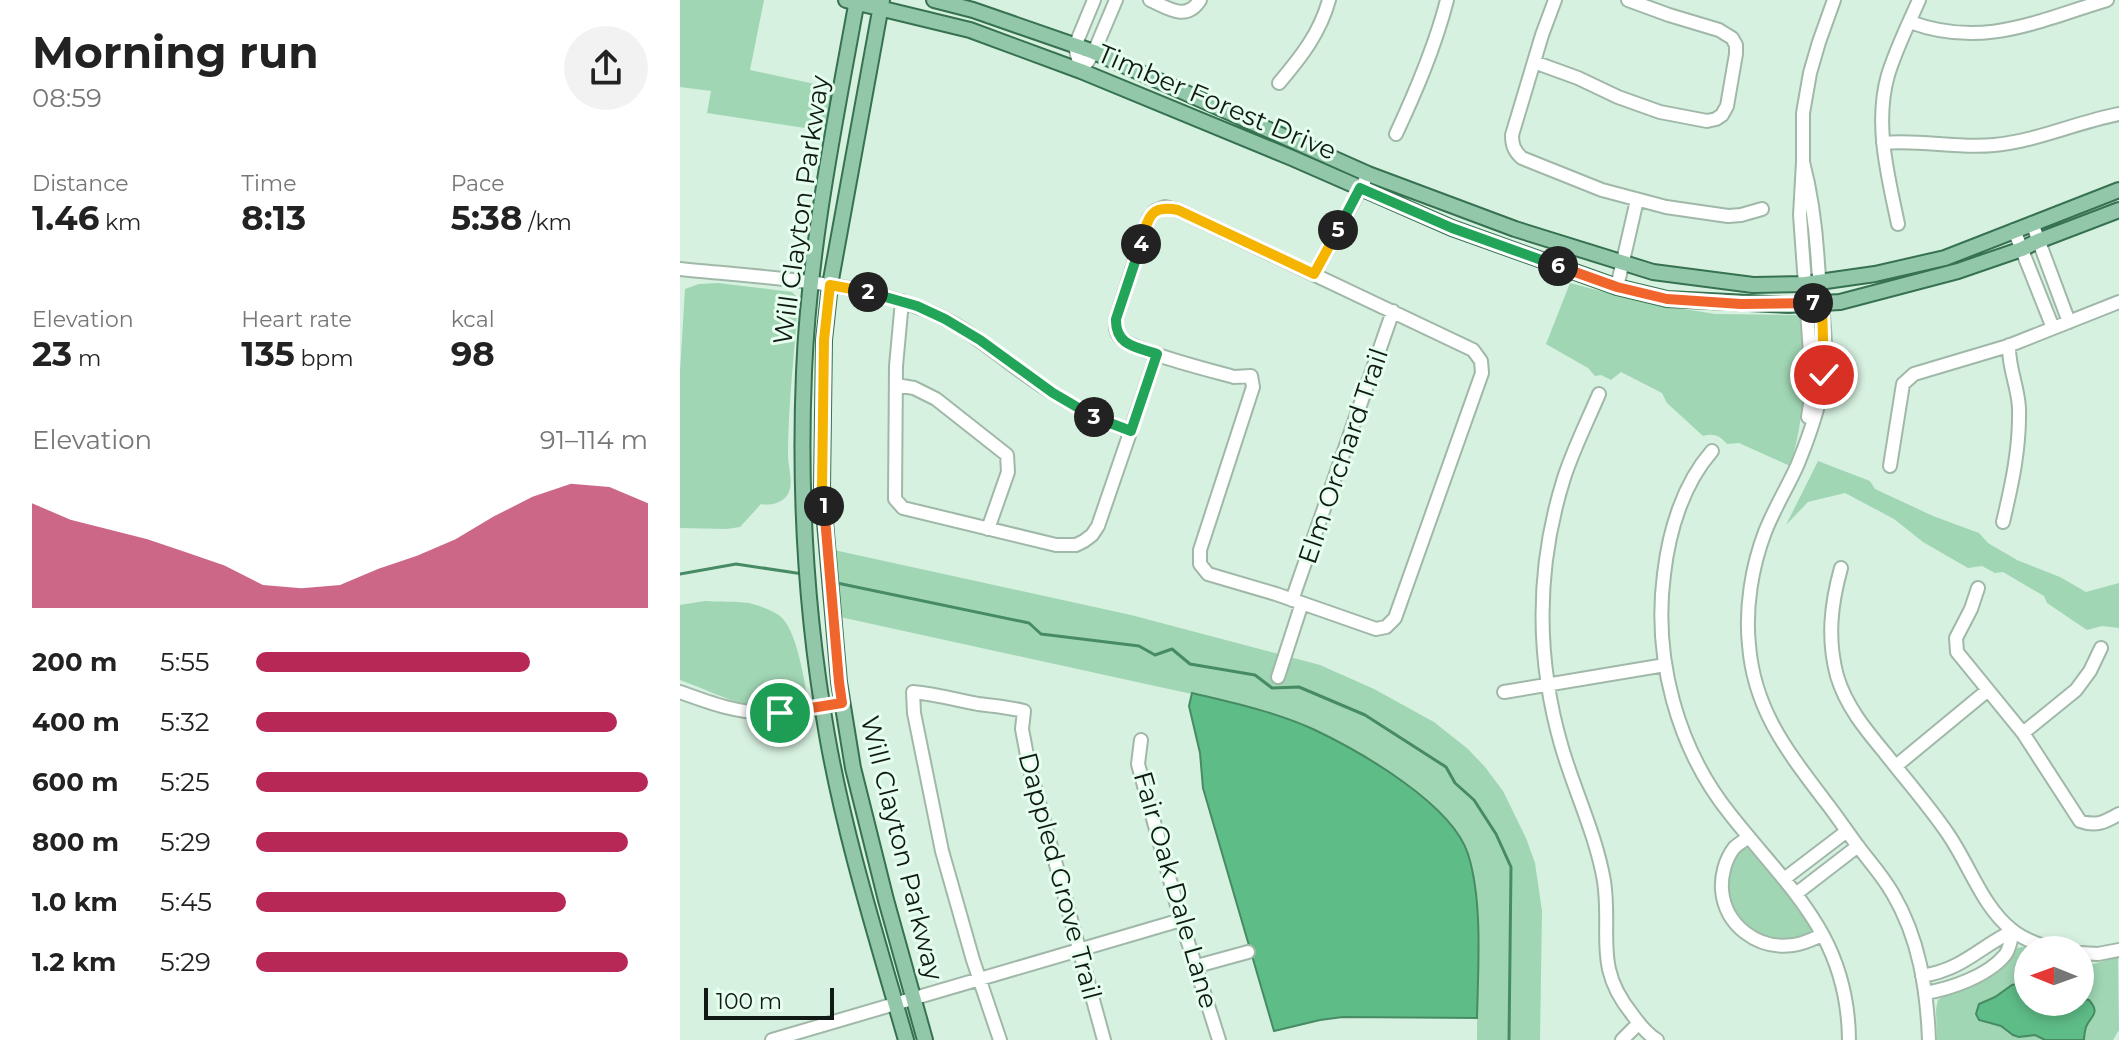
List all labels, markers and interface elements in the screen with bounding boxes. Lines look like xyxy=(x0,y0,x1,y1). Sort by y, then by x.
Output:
text: Morning run xyxy=(32,25,319,79)
button: share xyxy=(564,26,648,110)
street label: Timber Forest Drive xyxy=(1093,37,1341,167)
street label: Will Clayton Parkway xyxy=(766,72,836,347)
text: 08:59 xyxy=(32,82,102,114)
text: Distance xyxy=(32,170,129,197)
text: Time xyxy=(241,170,297,197)
text: Pace xyxy=(451,170,505,197)
text: 1.46 xyxy=(32,197,99,239)
text: 8:13 xyxy=(241,197,306,239)
text: 5:38 xyxy=(451,197,522,239)
text: km xyxy=(99,209,141,236)
text: /km xyxy=(522,209,572,236)
pin: 5 xyxy=(1318,210,1358,250)
text: 5 xyxy=(1331,216,1345,243)
pin: 4 xyxy=(1121,224,1161,264)
text: 4 xyxy=(1133,230,1149,257)
pin: 6 xyxy=(1538,246,1578,286)
text: 6 xyxy=(1551,252,1565,279)
pin: 2 xyxy=(848,272,888,312)
text: 2 xyxy=(862,278,874,305)
pin: 7 xyxy=(1793,283,1833,323)
text: 7 xyxy=(1806,289,1820,316)
text: Elevation xyxy=(32,306,134,333)
text: Heart rate xyxy=(241,306,352,333)
text: kcal xyxy=(451,306,495,333)
text: 23 xyxy=(32,333,72,375)
text: 135 xyxy=(241,333,295,375)
text: 98 xyxy=(451,333,495,375)
pin xyxy=(1790,341,1858,409)
street label: Elm Orchard Trail xyxy=(1291,344,1395,568)
text: m xyxy=(72,345,101,372)
text: bpm xyxy=(295,345,354,372)
icon: check xyxy=(1802,353,1846,397)
pin: 3 xyxy=(1074,397,1114,437)
text: 3 xyxy=(1087,403,1101,430)
text: Elevation xyxy=(32,424,152,456)
text: 91–114 m xyxy=(540,424,648,456)
pin: 1 xyxy=(804,486,844,526)
text: 1 xyxy=(820,492,828,519)
text: 200 m xyxy=(32,646,117,678)
text: 5:55 xyxy=(160,646,210,678)
pin xyxy=(746,679,814,747)
icon: arrive xyxy=(758,691,802,735)
text: 400 m xyxy=(32,706,120,738)
text: 5:32 xyxy=(160,706,210,738)
street label: Will Clayton Parkway xyxy=(854,712,951,984)
street label: Dappled Grove Trail xyxy=(1012,749,1108,1003)
text: 600 m xyxy=(32,766,119,798)
text: 5:25 xyxy=(160,766,210,798)
street label: Fair Oak Dale Lane xyxy=(1127,768,1225,1012)
text: 800 m xyxy=(32,826,119,858)
text: 5:29 xyxy=(160,826,211,858)
text: 1.0 km xyxy=(32,886,118,918)
text: 5:45 xyxy=(160,886,212,918)
north arrow xyxy=(2014,936,2094,1016)
map controls xyxy=(2014,936,2094,1016)
text: 1.2 km xyxy=(32,946,116,978)
text: 5:29 xyxy=(160,946,211,978)
scale bar xyxy=(704,984,834,1020)
text: 100 m xyxy=(716,988,782,1015)

